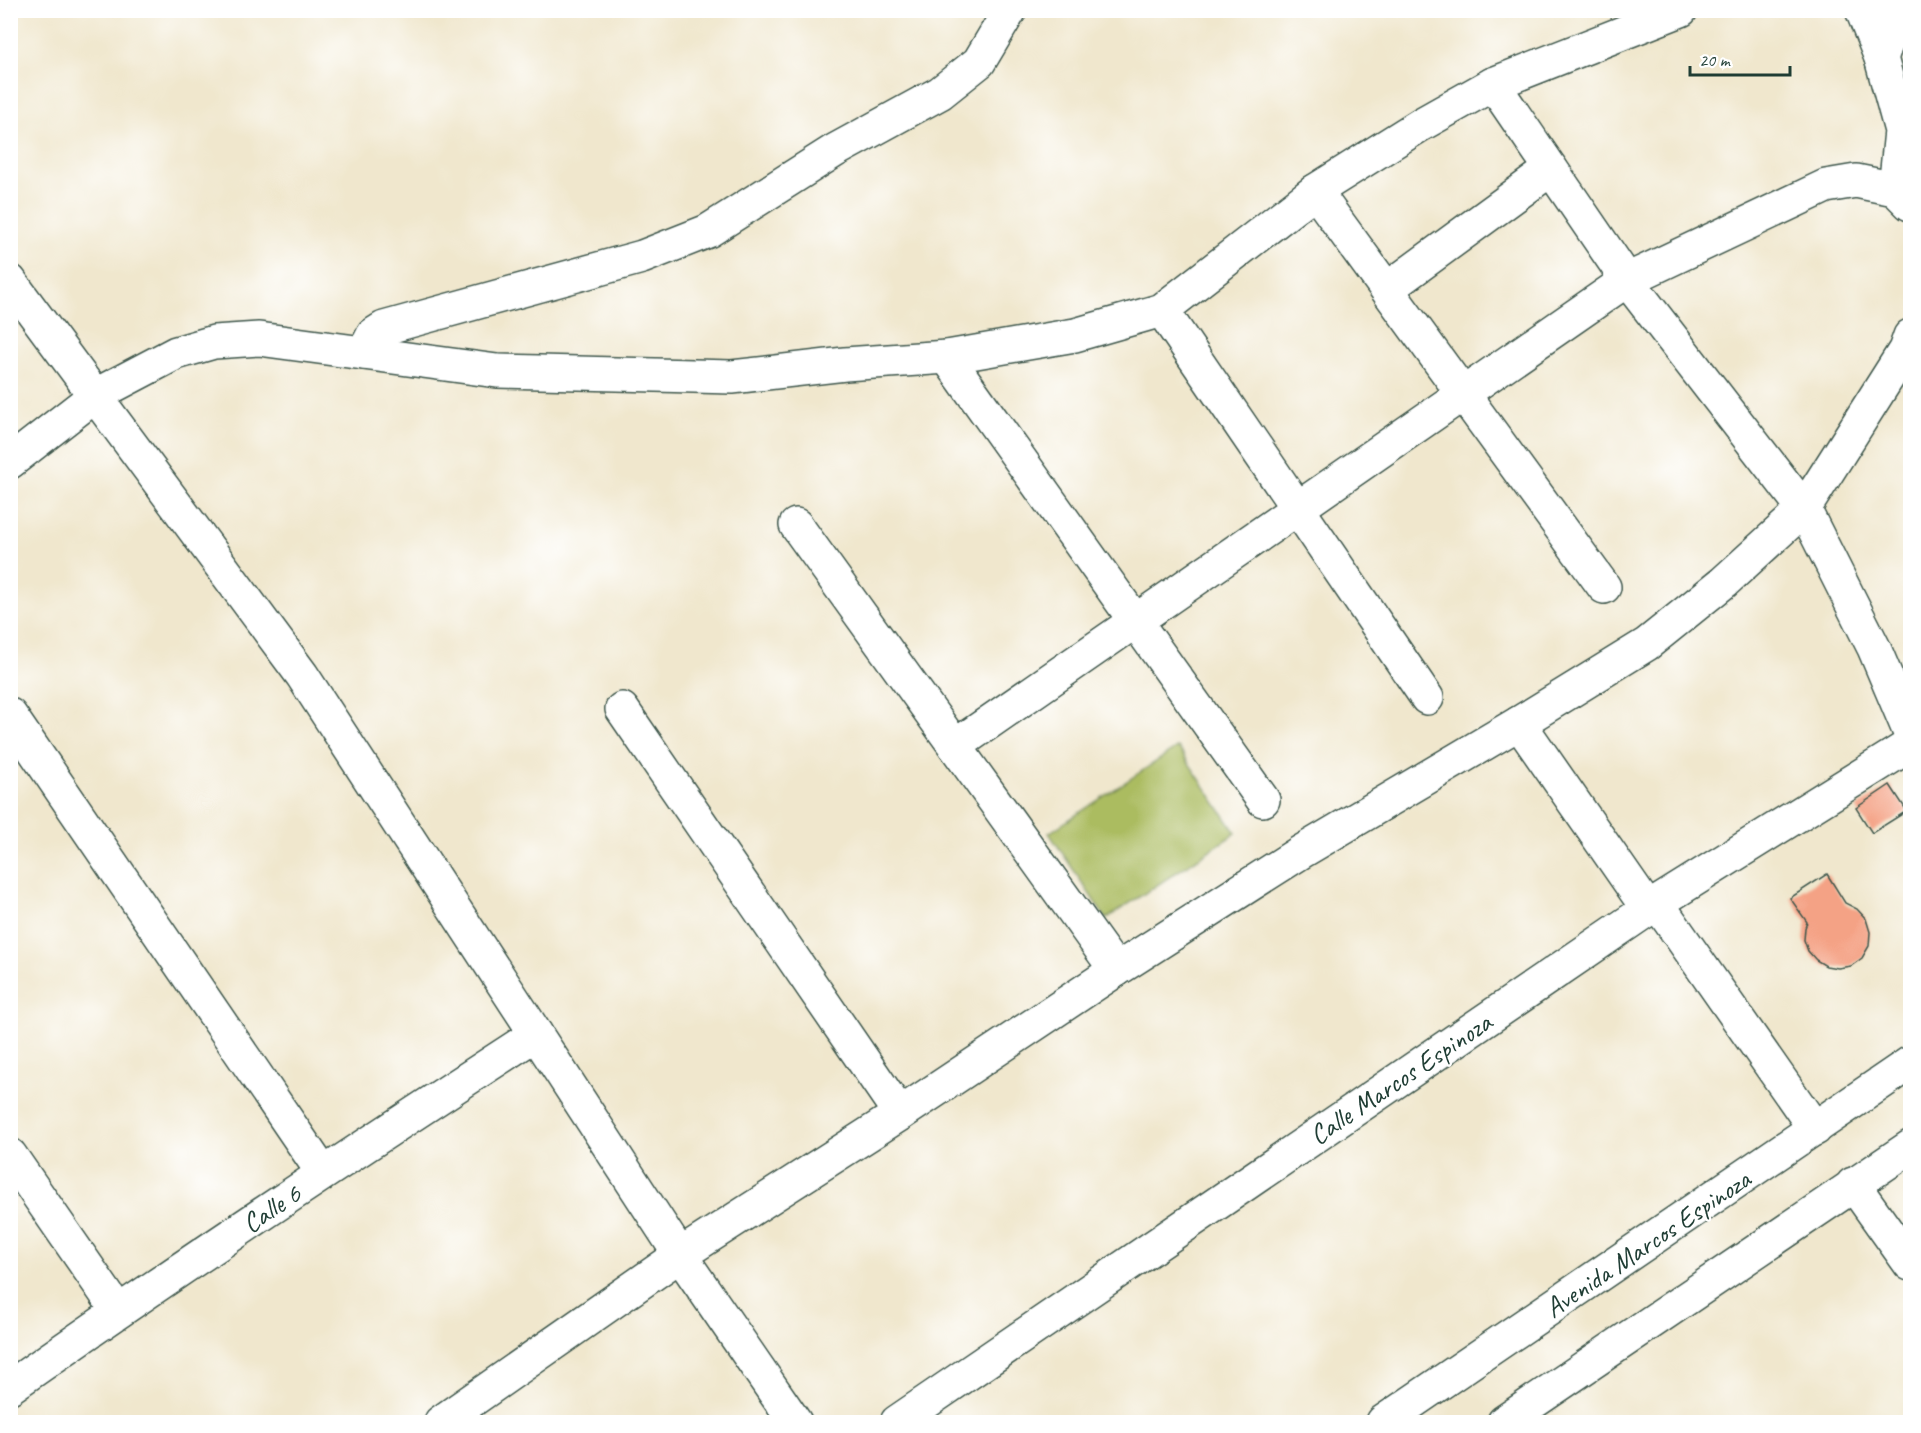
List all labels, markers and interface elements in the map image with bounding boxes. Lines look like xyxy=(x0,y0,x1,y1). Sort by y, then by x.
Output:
scale bar xyxy=(1690,39,1790,77)
text: 20 m xyxy=(1699,49,1732,71)
street label: Calle Marcos Espinoza xyxy=(1302,1004,1500,1152)
street label: Avenida Marcos Espinoza xyxy=(1538,1161,1758,1325)
street label: Calle 6 xyxy=(235,1175,308,1241)

